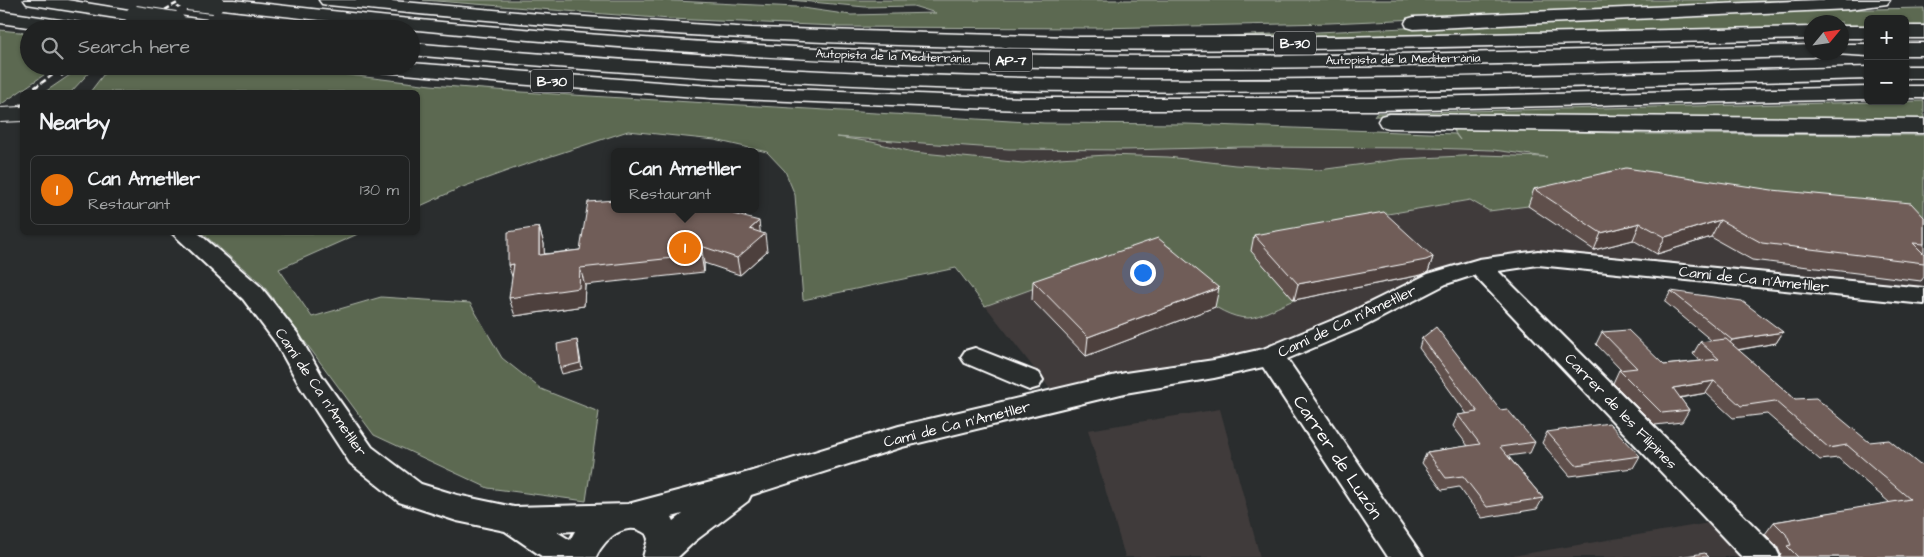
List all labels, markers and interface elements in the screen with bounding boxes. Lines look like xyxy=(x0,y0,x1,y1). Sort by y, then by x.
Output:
north arrow xyxy=(1804,15,1849,60)
map controls xyxy=(1864,15,1909,105)
button: + xyxy=(1864,15,1909,60)
search box xyxy=(20,20,420,75)
road number: B-30 xyxy=(1274,32,1316,54)
icon: search xyxy=(38,34,66,62)
text: Search here xyxy=(78,34,190,61)
street label: Autopista de la Mediterrània xyxy=(815,45,971,68)
road number: AP-7 xyxy=(990,48,1032,72)
street label: Autopista de la Mediterrània xyxy=(1325,50,1481,69)
button: − xyxy=(1864,60,1909,105)
road number: B-30 xyxy=(531,70,573,92)
text: Nearby xyxy=(40,108,110,137)
popup xyxy=(611,148,759,213)
text: Can Ametller xyxy=(629,156,741,183)
text: Can Ametller xyxy=(88,166,200,193)
text: 1 xyxy=(56,179,58,201)
text: 130 m xyxy=(360,179,399,201)
text: Restaurant xyxy=(629,183,711,205)
text: Restaurant xyxy=(88,193,170,215)
pin: 1 xyxy=(669,229,701,267)
your location xyxy=(1130,260,1156,286)
street label: Camí de Ca n'Ametller xyxy=(1678,261,1830,298)
street label: Camí de Ca n'Ametller xyxy=(1274,280,1420,363)
street label: Camí de Ca n'Ametller xyxy=(270,324,371,461)
street label: Carrer de les Filipines xyxy=(1560,349,1682,474)
street label: Carrer de Luzón xyxy=(1287,390,1388,524)
street label: Camí de Ca n'Ametller xyxy=(881,396,1033,453)

